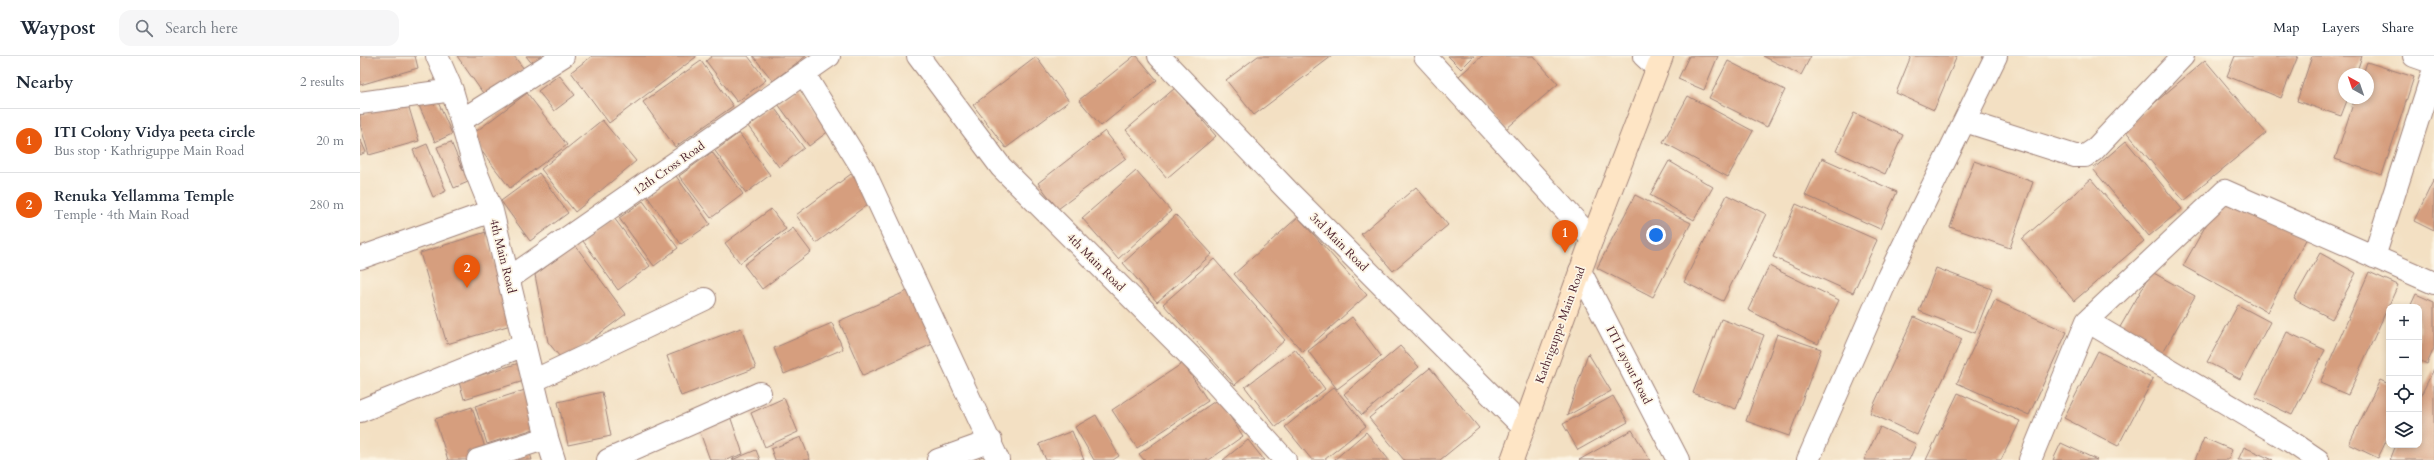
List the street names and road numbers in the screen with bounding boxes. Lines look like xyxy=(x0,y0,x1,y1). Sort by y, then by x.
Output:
street label: 12th Cross Road xyxy=(630,137,708,199)
street label: 3rd Main Road xyxy=(1306,209,1372,275)
street label: 4th Main Road xyxy=(486,217,520,295)
street label: 4th Main Road xyxy=(1063,229,1129,295)
street label: Kathriguppe Main Road xyxy=(1531,264,1589,386)
street label: ITI Layout Road xyxy=(1602,323,1656,407)

